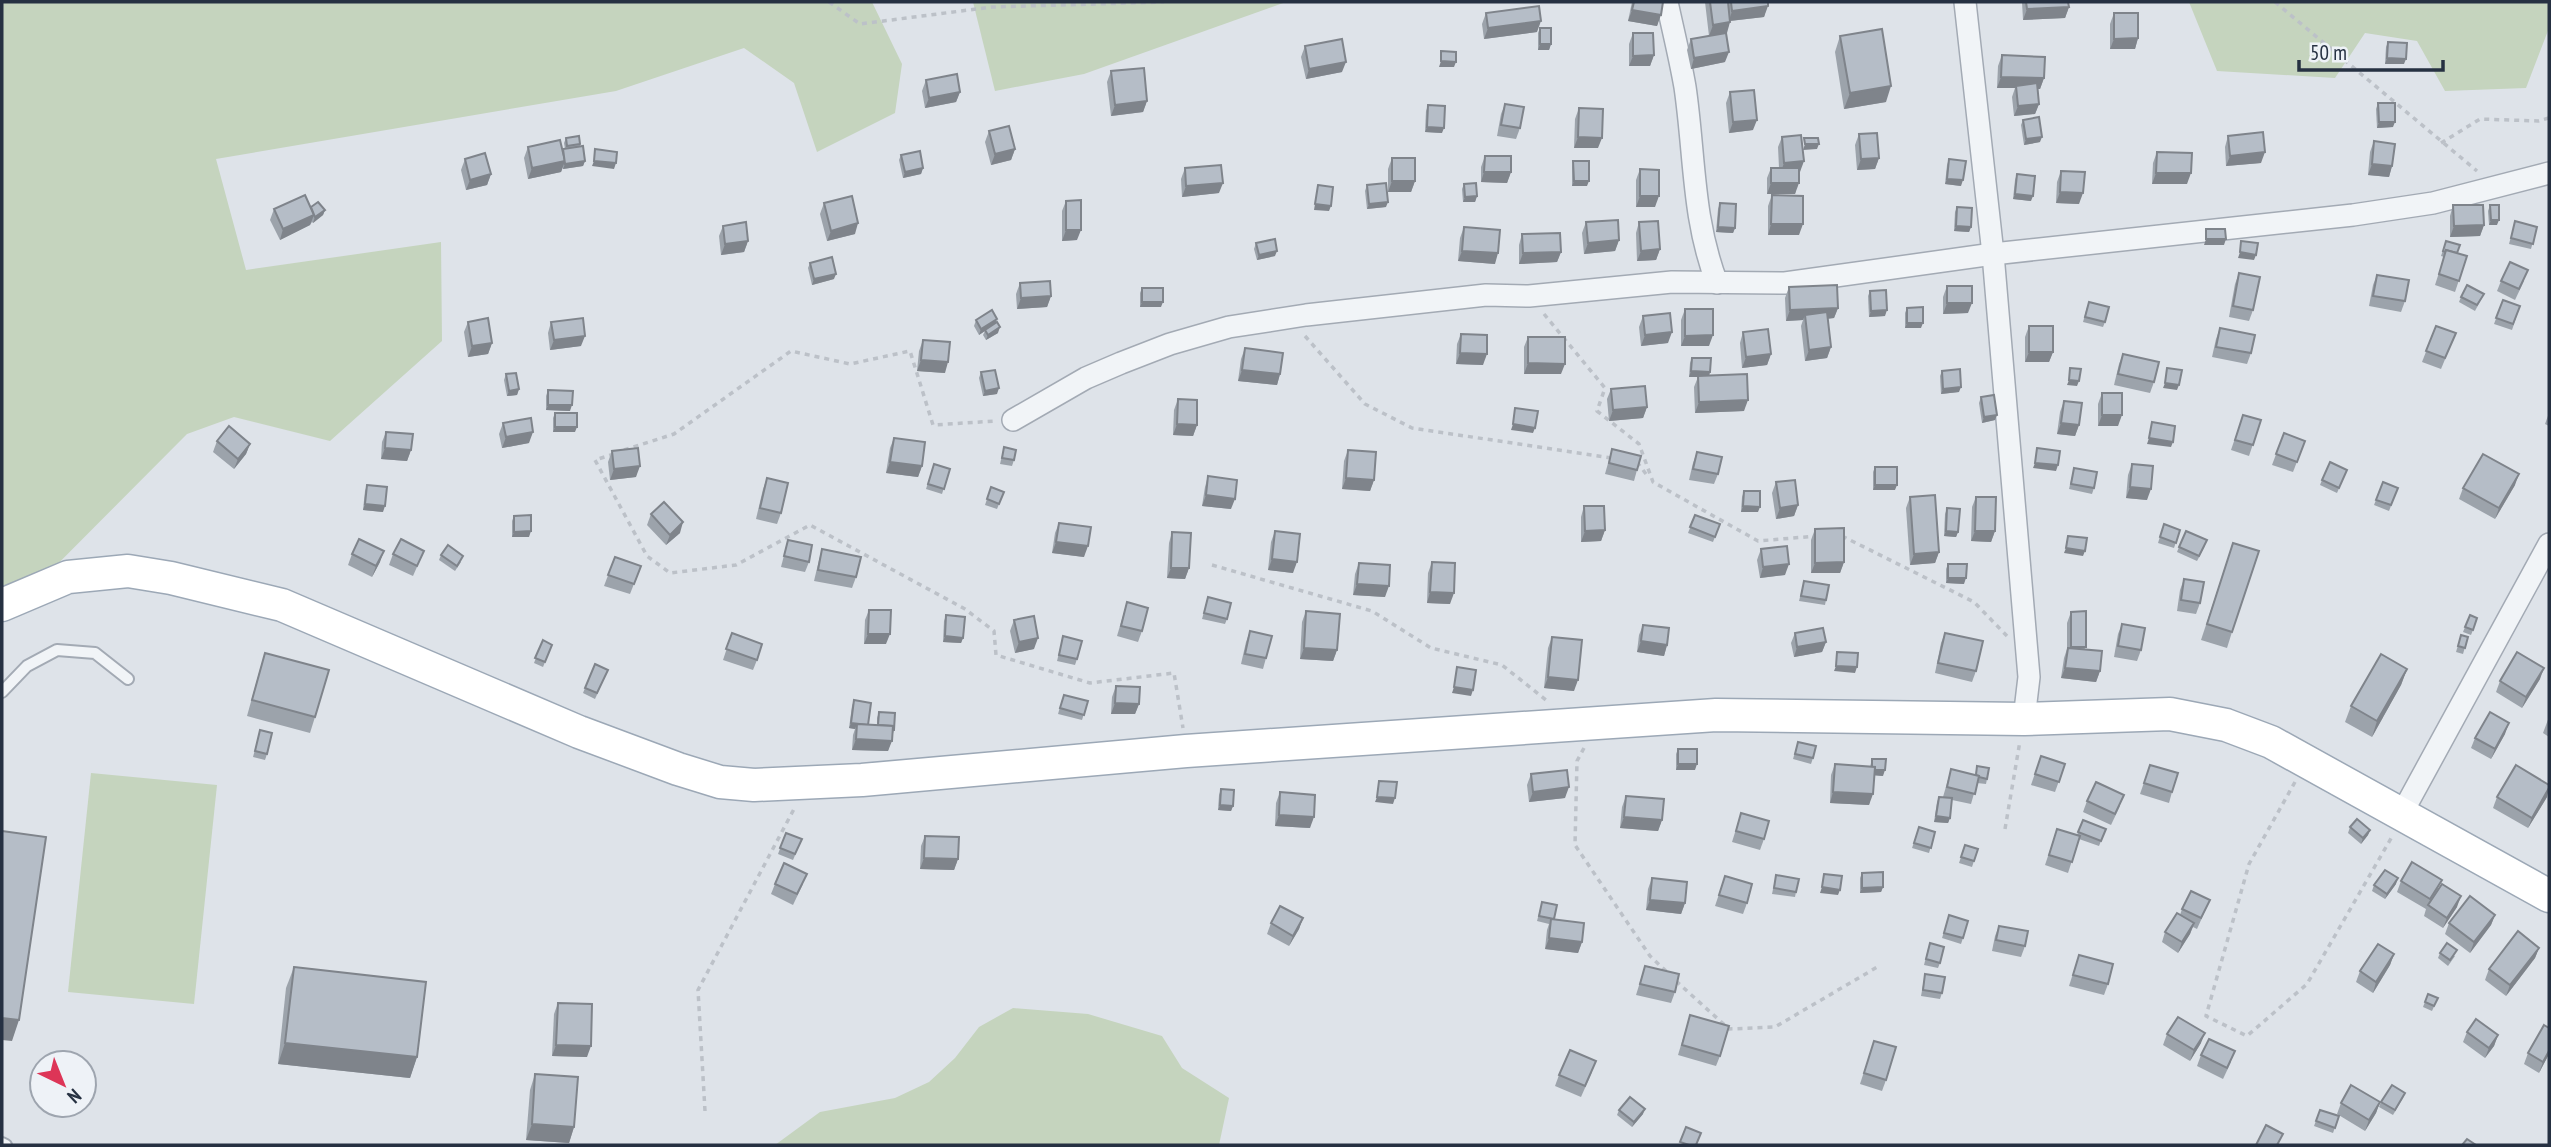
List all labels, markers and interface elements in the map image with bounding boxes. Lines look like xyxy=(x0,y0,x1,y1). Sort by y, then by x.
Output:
scale bar xyxy=(2299,28,2442,72)
text: 50 m xyxy=(2310,39,2347,66)
north arrow xyxy=(28,1049,98,1119)
text: N xyxy=(63,1084,87,1109)

